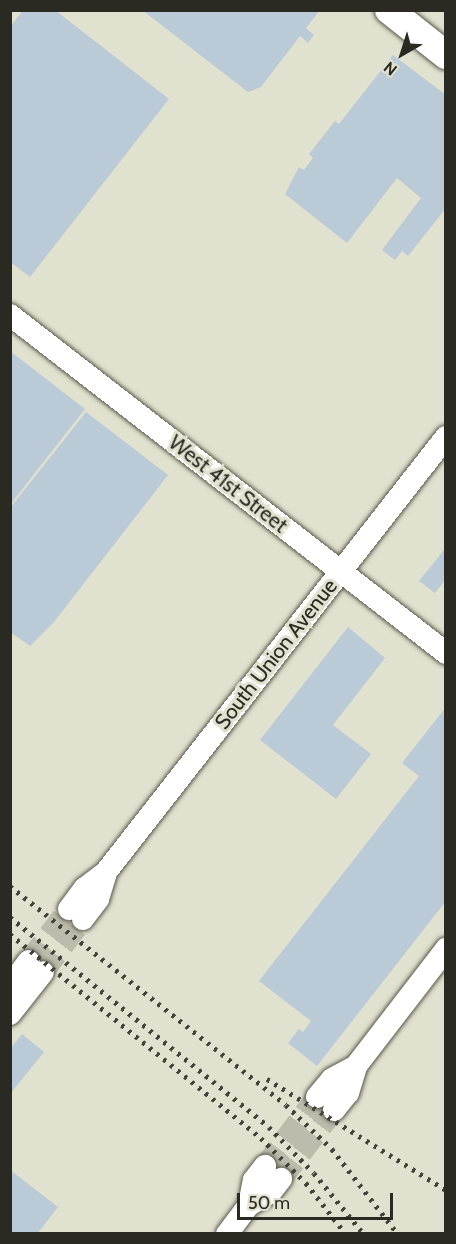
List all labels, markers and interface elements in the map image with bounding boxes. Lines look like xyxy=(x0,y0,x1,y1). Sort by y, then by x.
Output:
north arrow xyxy=(372,24,432,84)
text: N xyxy=(380,57,401,79)
street label: West 41st Street xyxy=(164,430,292,538)
street label: South Union Avenue xyxy=(210,574,342,734)
scale bar xyxy=(240,1181,396,1219)
text: 50 m xyxy=(248,1192,290,1214)

